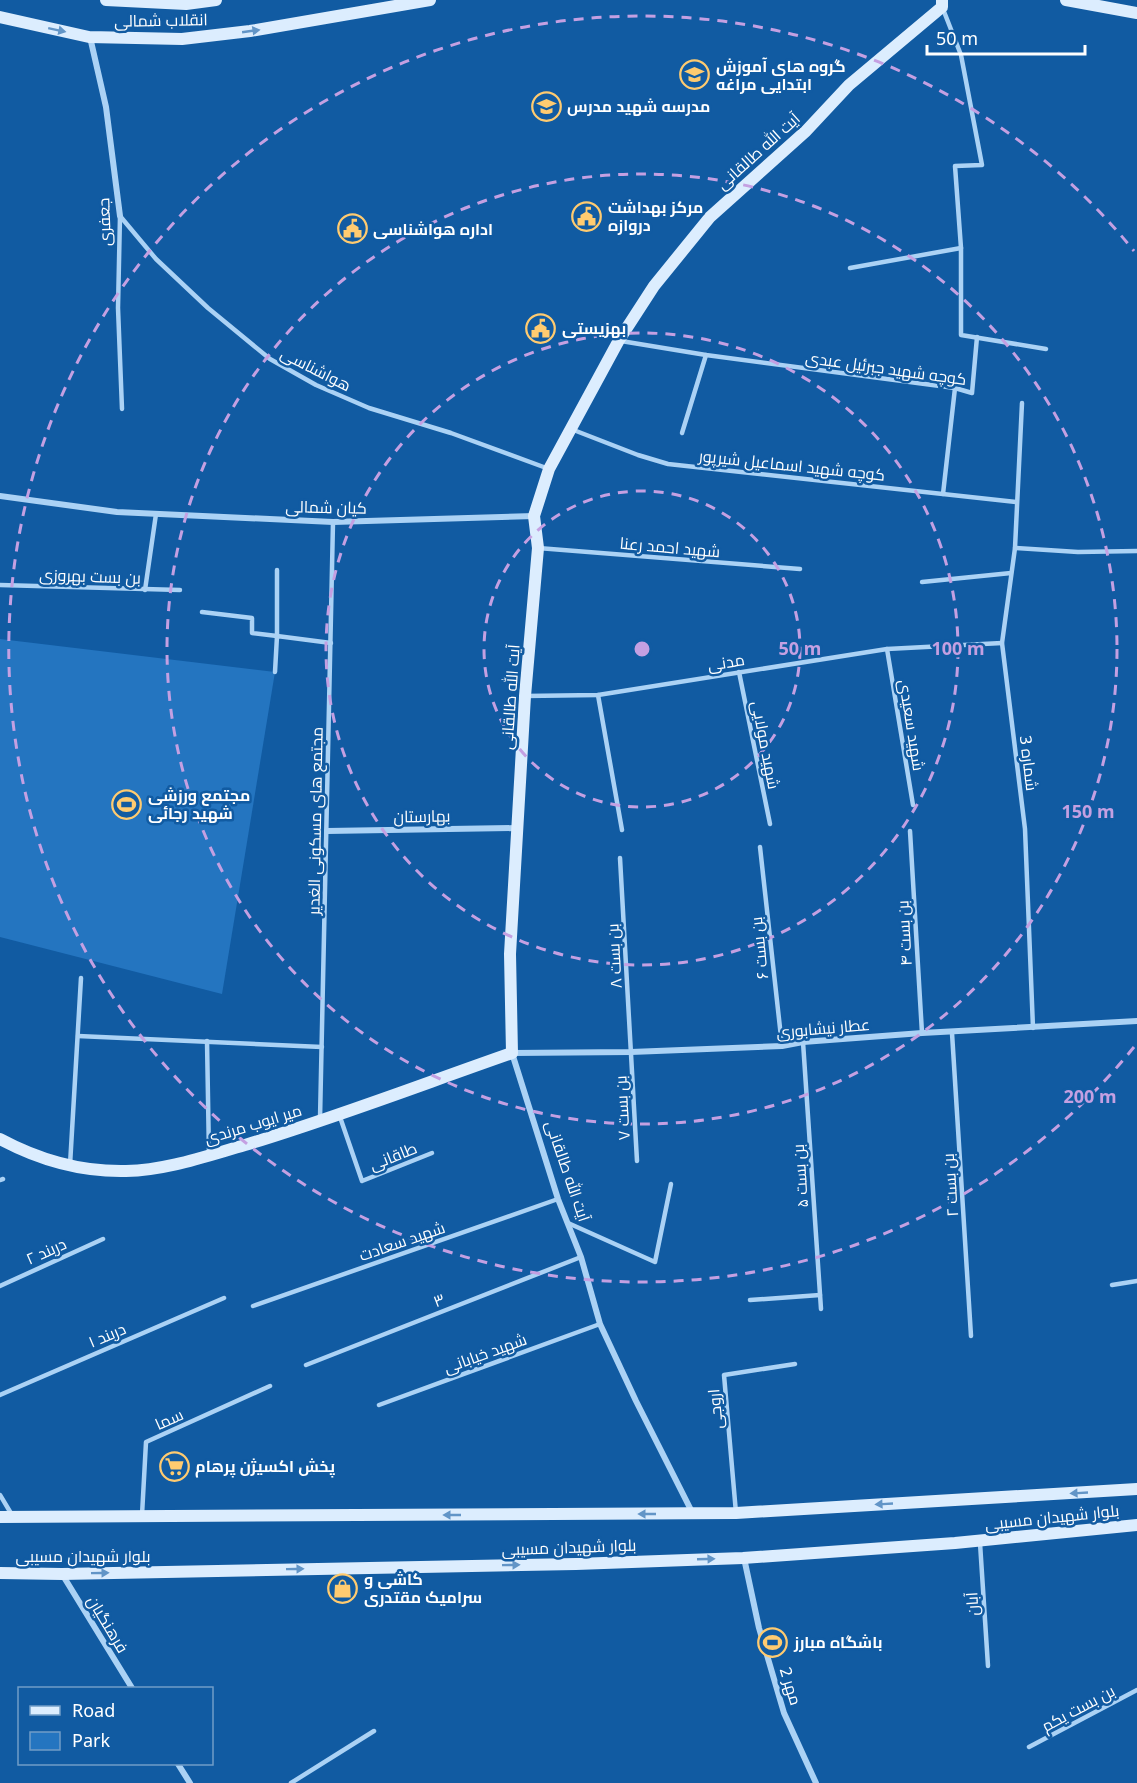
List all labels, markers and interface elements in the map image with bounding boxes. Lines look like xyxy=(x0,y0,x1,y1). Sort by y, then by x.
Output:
street label: انقلاب شمالی xyxy=(114,8,208,32)
scale bar xyxy=(927,18,1084,56)
one-way arrow xyxy=(48,26,67,35)
one-way arrow xyxy=(241,26,260,35)
text: 50 m xyxy=(936,26,978,50)
place label: گروه های آموزش ابتدایی مراغه xyxy=(716,55,846,95)
school or university icon: گروه های آموزش ابتدایی مراغه xyxy=(679,59,711,91)
school or university icon: مدرسه شهید مدرس xyxy=(530,90,562,122)
place label: مدرسه شهید مدرس xyxy=(567,95,710,117)
street label: آیت الله طالقانی xyxy=(711,107,805,194)
place label: مرکز بهداشت دروازه xyxy=(608,196,703,236)
street label: جعفری xyxy=(92,197,116,247)
public building icon: مرکز بهداشت دروازه xyxy=(571,200,603,232)
public building icon: اداره هواشناسی xyxy=(336,213,368,245)
place label: اداره هواشناسی xyxy=(373,218,493,240)
public building icon: بهزیستی xyxy=(525,312,557,344)
place label: بهزیستی xyxy=(562,317,626,339)
street label: هواشناسی xyxy=(277,342,355,396)
street label: کوچه شهید جبرئیل عبدی xyxy=(804,346,968,391)
street label: کوچه شهید اسماعیل شیرپور xyxy=(697,444,886,487)
street label: کیان شمالی xyxy=(285,495,367,519)
street label: شهید احمد رعنا xyxy=(619,532,721,562)
street label: بن بست بهروزی xyxy=(39,563,141,589)
text: 50 m xyxy=(779,636,821,660)
text: 100 m xyxy=(931,636,985,660)
centre of rings xyxy=(632,639,652,659)
street label: آیت الله طالقانی xyxy=(495,643,525,750)
street label: مدنی xyxy=(706,648,746,676)
street label: شهید سعیدی xyxy=(894,678,930,772)
street label: شهید مولایی xyxy=(747,699,785,791)
street label: مجتمع های مسکونی الغدیر xyxy=(302,727,329,916)
street label: شماره 3 xyxy=(1015,734,1043,792)
place label: مجتمع ورزشی شهید رجائی xyxy=(148,784,250,824)
sports icon: مجتمع ورزشی شهید رجائی xyxy=(111,788,143,820)
text: 150 m xyxy=(1061,799,1115,823)
street label: بهارستان xyxy=(393,805,451,827)
street label: بن بست ۴ xyxy=(891,900,917,966)
street label: بن بست ۶ xyxy=(745,916,773,980)
street label: بن بست ۸ xyxy=(601,923,627,989)
street label: عطار نیشابوری xyxy=(775,1013,871,1043)
street label: بن بست ۷ xyxy=(609,1075,635,1141)
text: 200 m xyxy=(1063,1084,1117,1108)
street label: میر ایوب مرندی xyxy=(202,1099,304,1149)
street label: آیت الله طالقانی xyxy=(540,1118,596,1225)
street label: طاقانی xyxy=(366,1137,420,1175)
street label: بن بست ۵ xyxy=(787,1143,813,1209)
street label: بن بست ۲ xyxy=(937,1153,963,1217)
street label: شهید سعادت xyxy=(356,1216,448,1266)
street label: دربند ۲ xyxy=(22,1232,70,1270)
street label: ۳ xyxy=(430,1288,448,1312)
street label: دربند ۱ xyxy=(85,1317,129,1353)
street label: شهید خیابانی xyxy=(440,1328,530,1378)
street label: اروجی xyxy=(702,1388,728,1430)
street label: سما xyxy=(151,1403,187,1435)
supermarket icon: پخش اکسیژن پرهام xyxy=(158,1450,190,1482)
place label: پخش اکسیژن پرهام xyxy=(195,1455,335,1478)
one-way arrow xyxy=(1069,1488,1088,1497)
street label: بلوار شهیدان مسیبی xyxy=(984,1499,1120,1535)
one-way arrow xyxy=(874,1500,893,1509)
one-way arrow xyxy=(638,1509,657,1519)
one-way arrow xyxy=(443,1511,462,1520)
street label: بلوار شهیدان مسیبی xyxy=(501,1534,637,1560)
street label: بلوار شهیدان مسیبی xyxy=(16,1545,150,1567)
one-way arrow xyxy=(697,1555,716,1564)
one-way arrow xyxy=(502,1560,521,1570)
one-way arrow xyxy=(286,1564,305,1574)
one-way arrow xyxy=(91,1568,110,1578)
place label: کاشی و سرامیک مقتدری xyxy=(364,1568,482,1608)
shop icon: کاشی و سرامیک مقتدری xyxy=(327,1572,359,1604)
street label: فرهنگیان xyxy=(82,1591,134,1657)
street label: آبان xyxy=(960,1591,984,1617)
sports icon: باشگاه مبارز xyxy=(757,1626,789,1658)
place label: باشگاه مبارز xyxy=(793,1631,883,1653)
street label: مهر 2 xyxy=(775,1664,807,1708)
street label: بن بست یکم xyxy=(1037,1679,1119,1737)
legend xyxy=(18,1687,213,1765)
text: Road xyxy=(72,1698,115,1722)
text: Park xyxy=(72,1728,110,1752)

